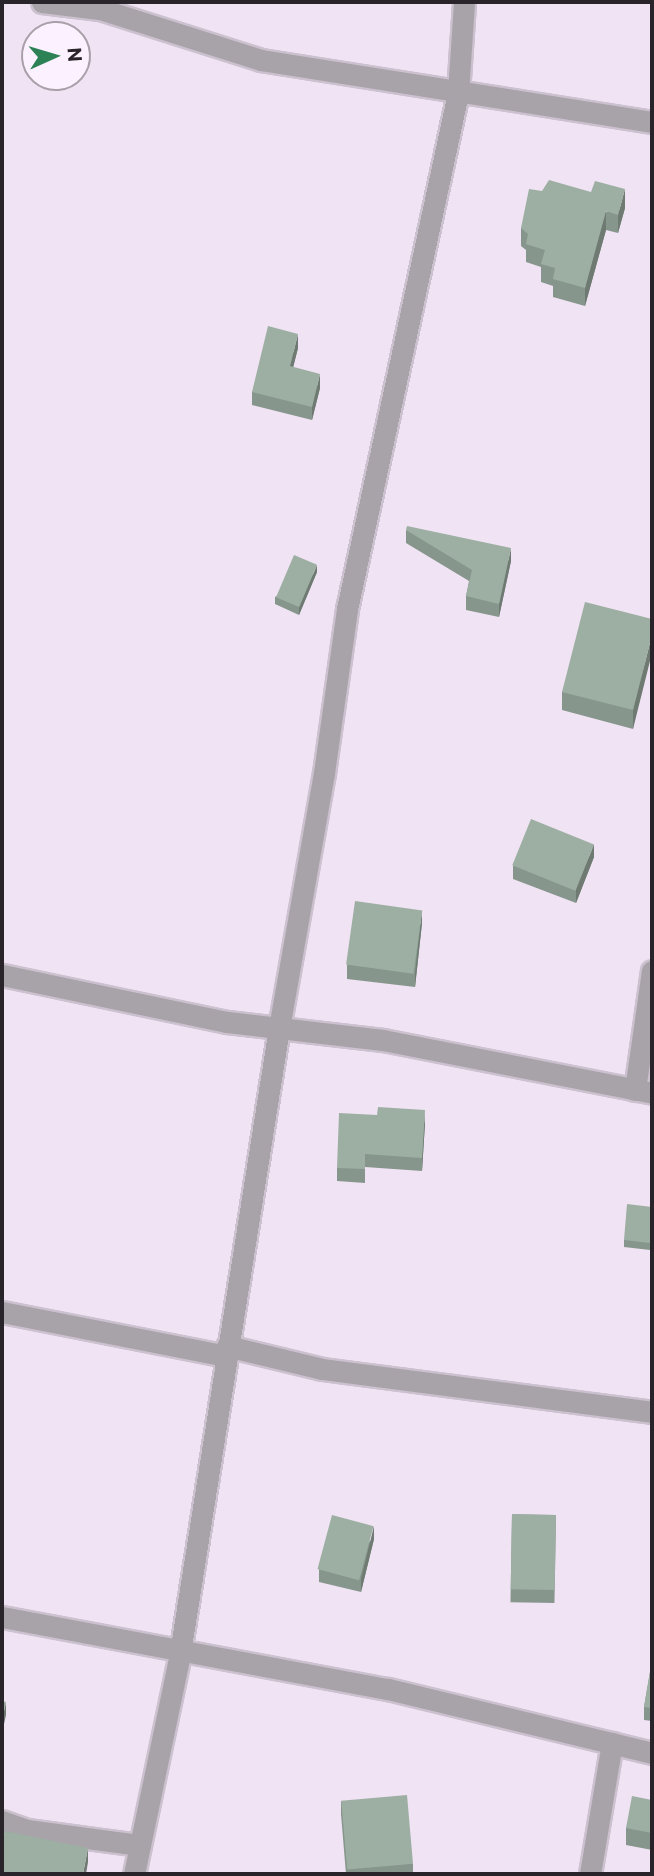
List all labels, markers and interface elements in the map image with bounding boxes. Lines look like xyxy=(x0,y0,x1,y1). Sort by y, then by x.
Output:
north arrow xyxy=(21,21,91,91)
text: N xyxy=(63,47,87,63)

